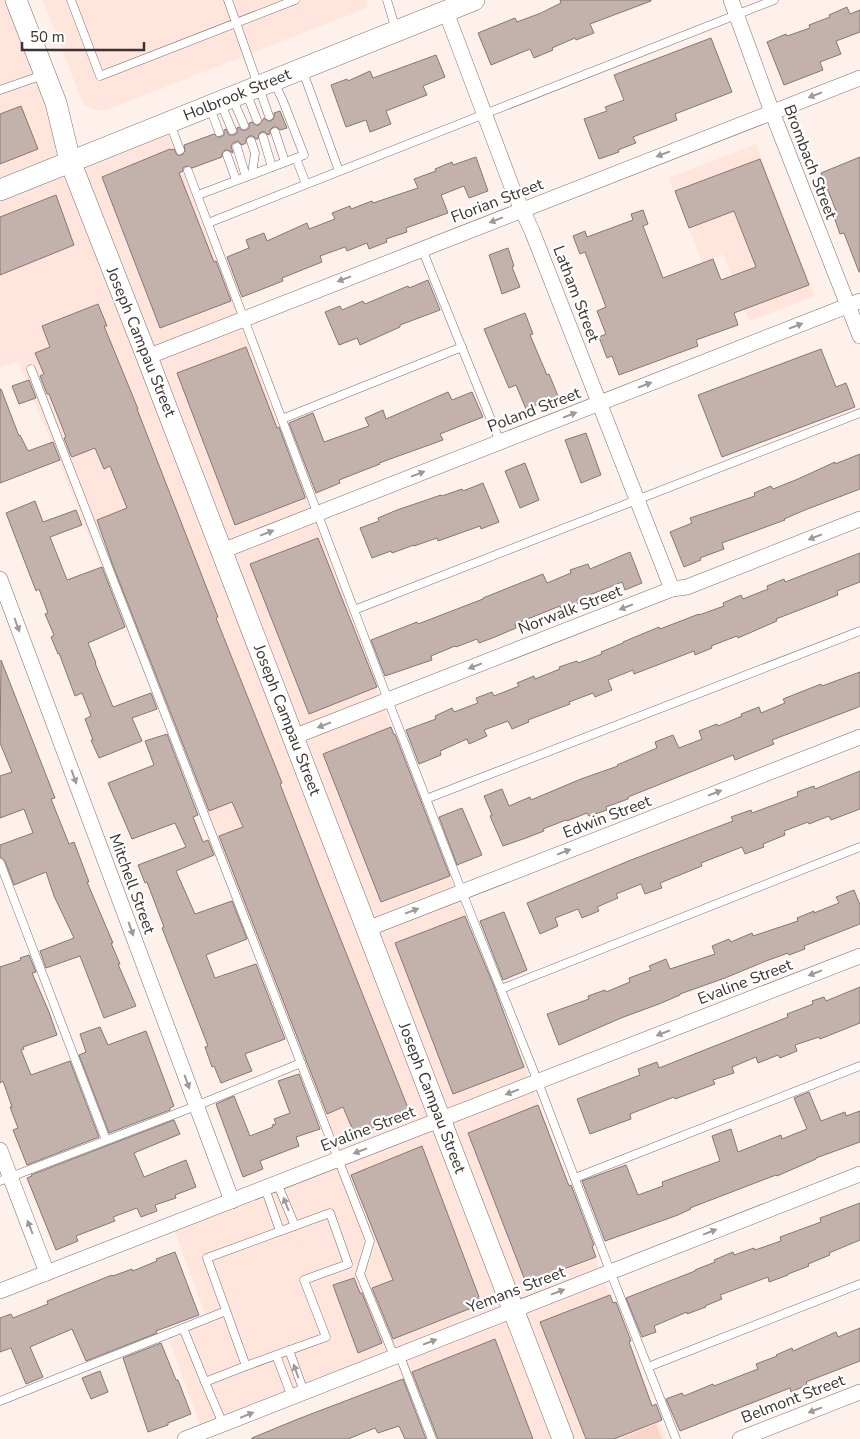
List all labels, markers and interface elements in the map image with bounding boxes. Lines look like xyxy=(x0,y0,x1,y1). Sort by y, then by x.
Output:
scale bar xyxy=(22,20,145,52)
text: 50 m xyxy=(30,27,65,47)
street label: Holbrook Street xyxy=(180,63,294,127)
one-way arrow xyxy=(807,92,822,100)
street label: Brombach Street xyxy=(778,102,842,223)
one-way arrow xyxy=(656,151,670,159)
street label: Florian Street xyxy=(448,173,547,229)
one-way arrow xyxy=(488,217,503,224)
street label: Latham Street xyxy=(547,243,605,346)
street label: Joseph Campau Street xyxy=(100,263,181,421)
one-way arrow xyxy=(336,275,351,283)
one-way arrow xyxy=(789,322,803,330)
one-way arrow xyxy=(638,381,652,389)
street label: Poland Street xyxy=(484,382,584,438)
one-way arrow xyxy=(563,411,578,419)
one-way arrow xyxy=(411,470,426,478)
one-way arrow xyxy=(260,529,275,537)
one-way arrow xyxy=(807,534,822,541)
street label: Norwalk Street xyxy=(515,580,625,640)
one-way arrow xyxy=(619,604,634,611)
one-way arrow xyxy=(13,618,21,633)
street label: Joseph Campau Street xyxy=(248,640,326,799)
one-way arrow xyxy=(467,662,482,670)
one-way arrow xyxy=(317,722,331,730)
one-way arrow xyxy=(70,770,78,785)
one-way arrow xyxy=(708,789,722,797)
street label: Edwin Street xyxy=(560,790,655,844)
street label: Mitchell Street xyxy=(104,831,160,938)
one-way arrow xyxy=(557,848,572,856)
one-way arrow xyxy=(405,907,420,915)
one-way arrow xyxy=(127,922,135,936)
street label: Evaline Street xyxy=(695,954,796,1010)
one-way arrow xyxy=(807,970,822,978)
street label: Joseph Campau Street xyxy=(393,1018,471,1177)
one-way arrow xyxy=(655,1029,670,1037)
one-way arrow xyxy=(184,1074,191,1089)
one-way arrow xyxy=(504,1088,519,1096)
street label: Evaline Street xyxy=(318,1101,419,1157)
one-way arrow xyxy=(353,1148,368,1155)
one-way arrow xyxy=(282,1196,290,1211)
one-way arrow xyxy=(25,1220,33,1234)
one-way arrow xyxy=(702,1228,717,1236)
street label: Yemans Street xyxy=(463,1261,569,1319)
one-way arrow xyxy=(551,1288,566,1296)
one-way arrow xyxy=(423,1338,438,1345)
one-way arrow xyxy=(292,1363,300,1378)
street label: Belmont Street xyxy=(738,1369,848,1429)
one-way arrow xyxy=(807,1406,822,1414)
one-way arrow xyxy=(240,1410,254,1418)

